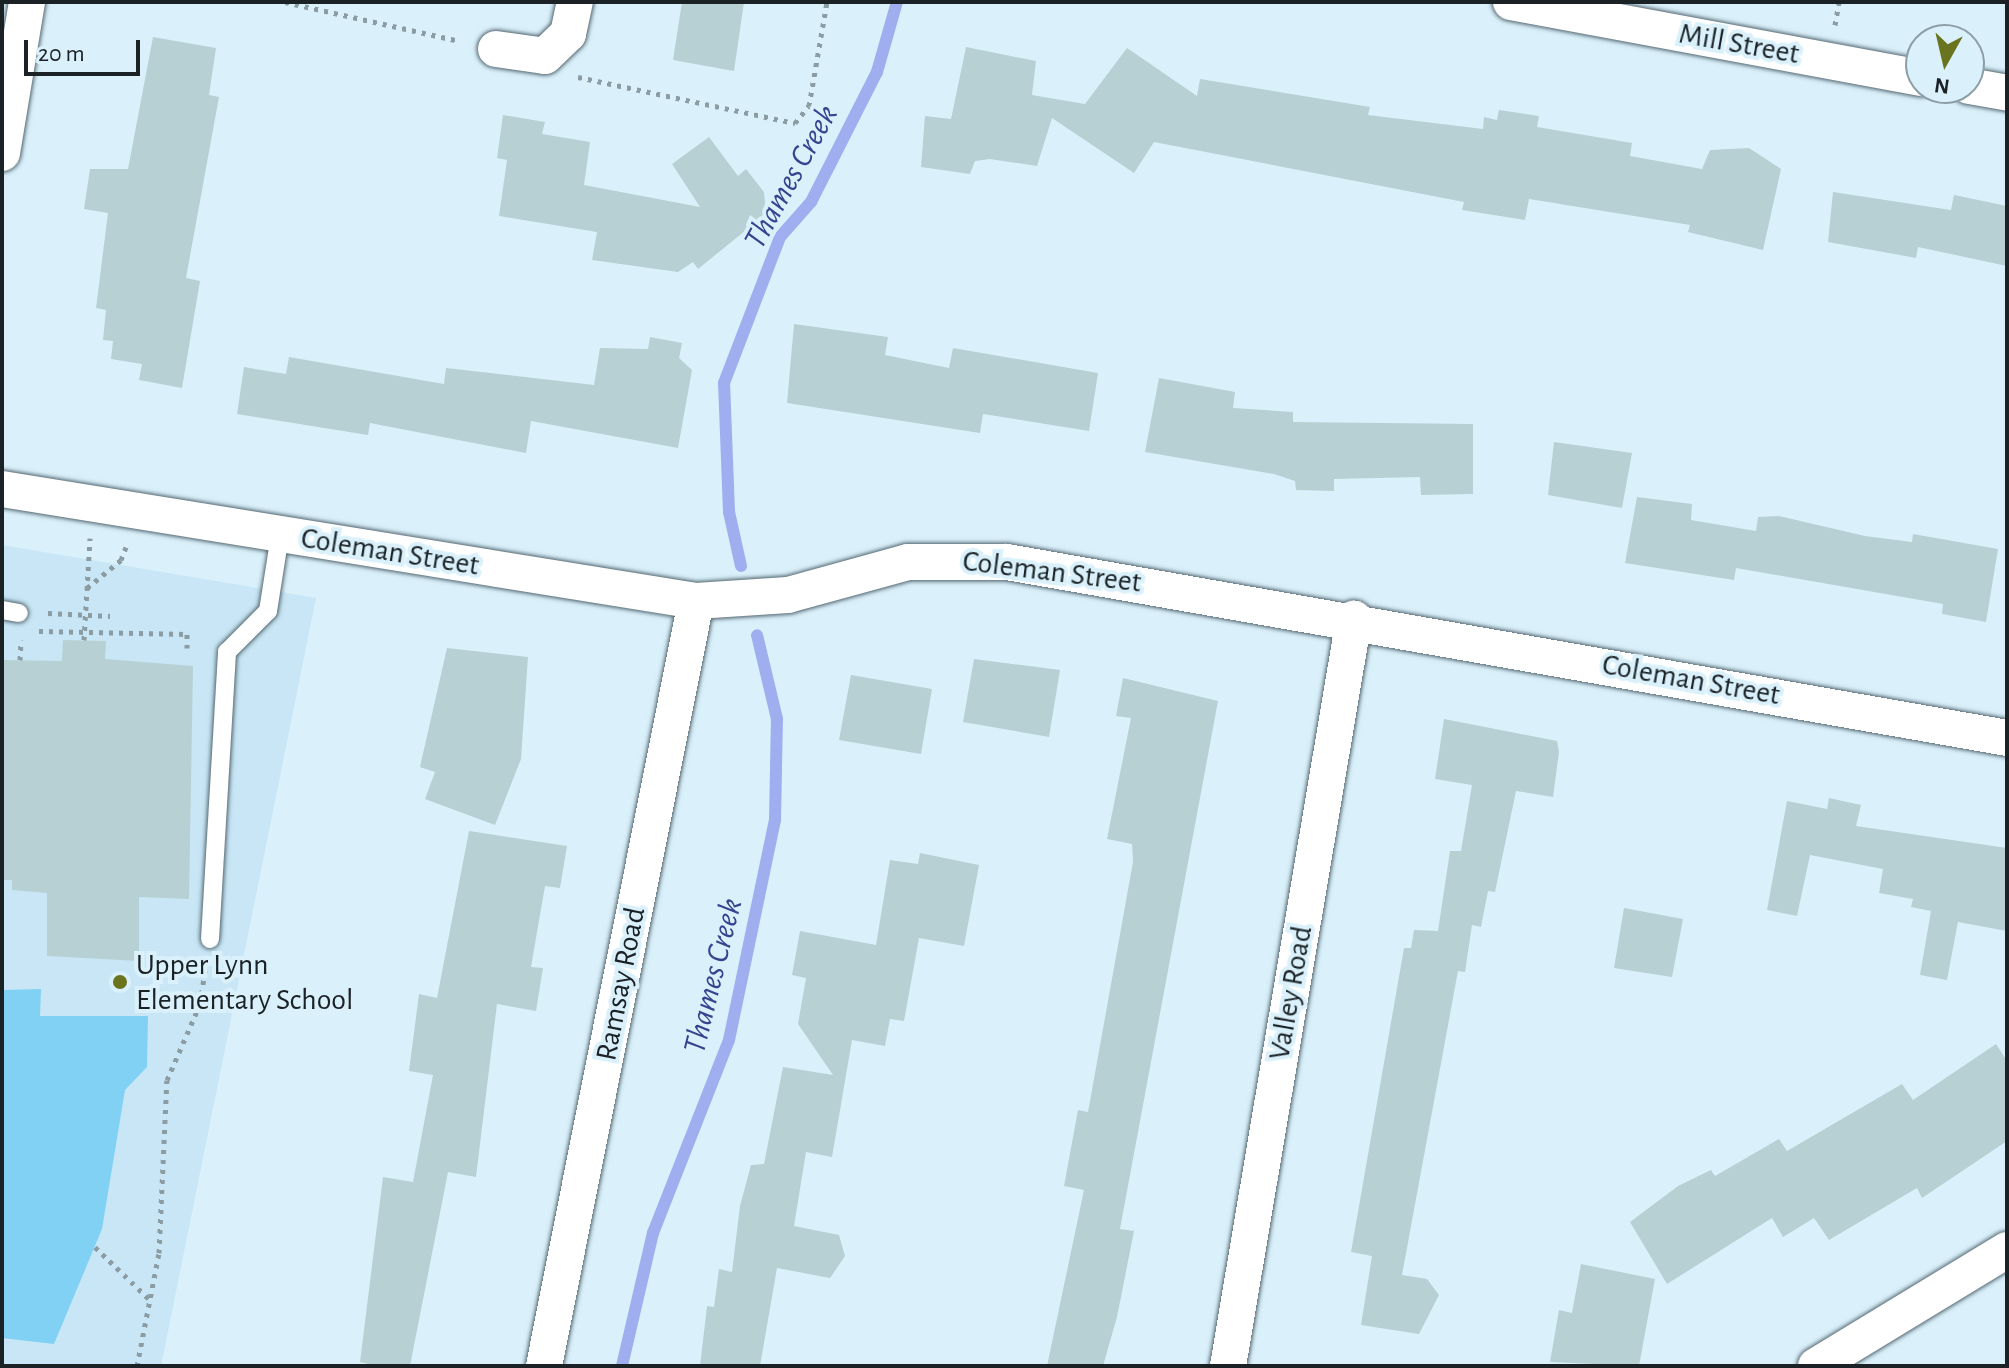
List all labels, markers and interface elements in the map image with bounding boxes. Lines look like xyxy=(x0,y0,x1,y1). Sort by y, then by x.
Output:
street label: Mill Street xyxy=(1676,16,1802,72)
scale bar xyxy=(28,24,144,74)
north arrow xyxy=(1905,24,1985,104)
text: 20 m xyxy=(38,42,85,66)
text: N xyxy=(1933,74,1951,98)
water label: Thames Creek xyxy=(736,98,846,256)
street label: Coleman Street xyxy=(298,520,482,584)
street label: Coleman Street xyxy=(961,543,1143,601)
street label: Coleman Street xyxy=(1599,647,1783,713)
water label: Thames Creek xyxy=(675,894,751,1058)
street label: Ramsay Road xyxy=(588,904,654,1064)
street label: Valley Road xyxy=(1262,923,1320,1063)
place label: Upper Lynn Elementary School xyxy=(136,947,353,1018)
marker: Upper Lynn Elementary School xyxy=(111,973,129,991)

